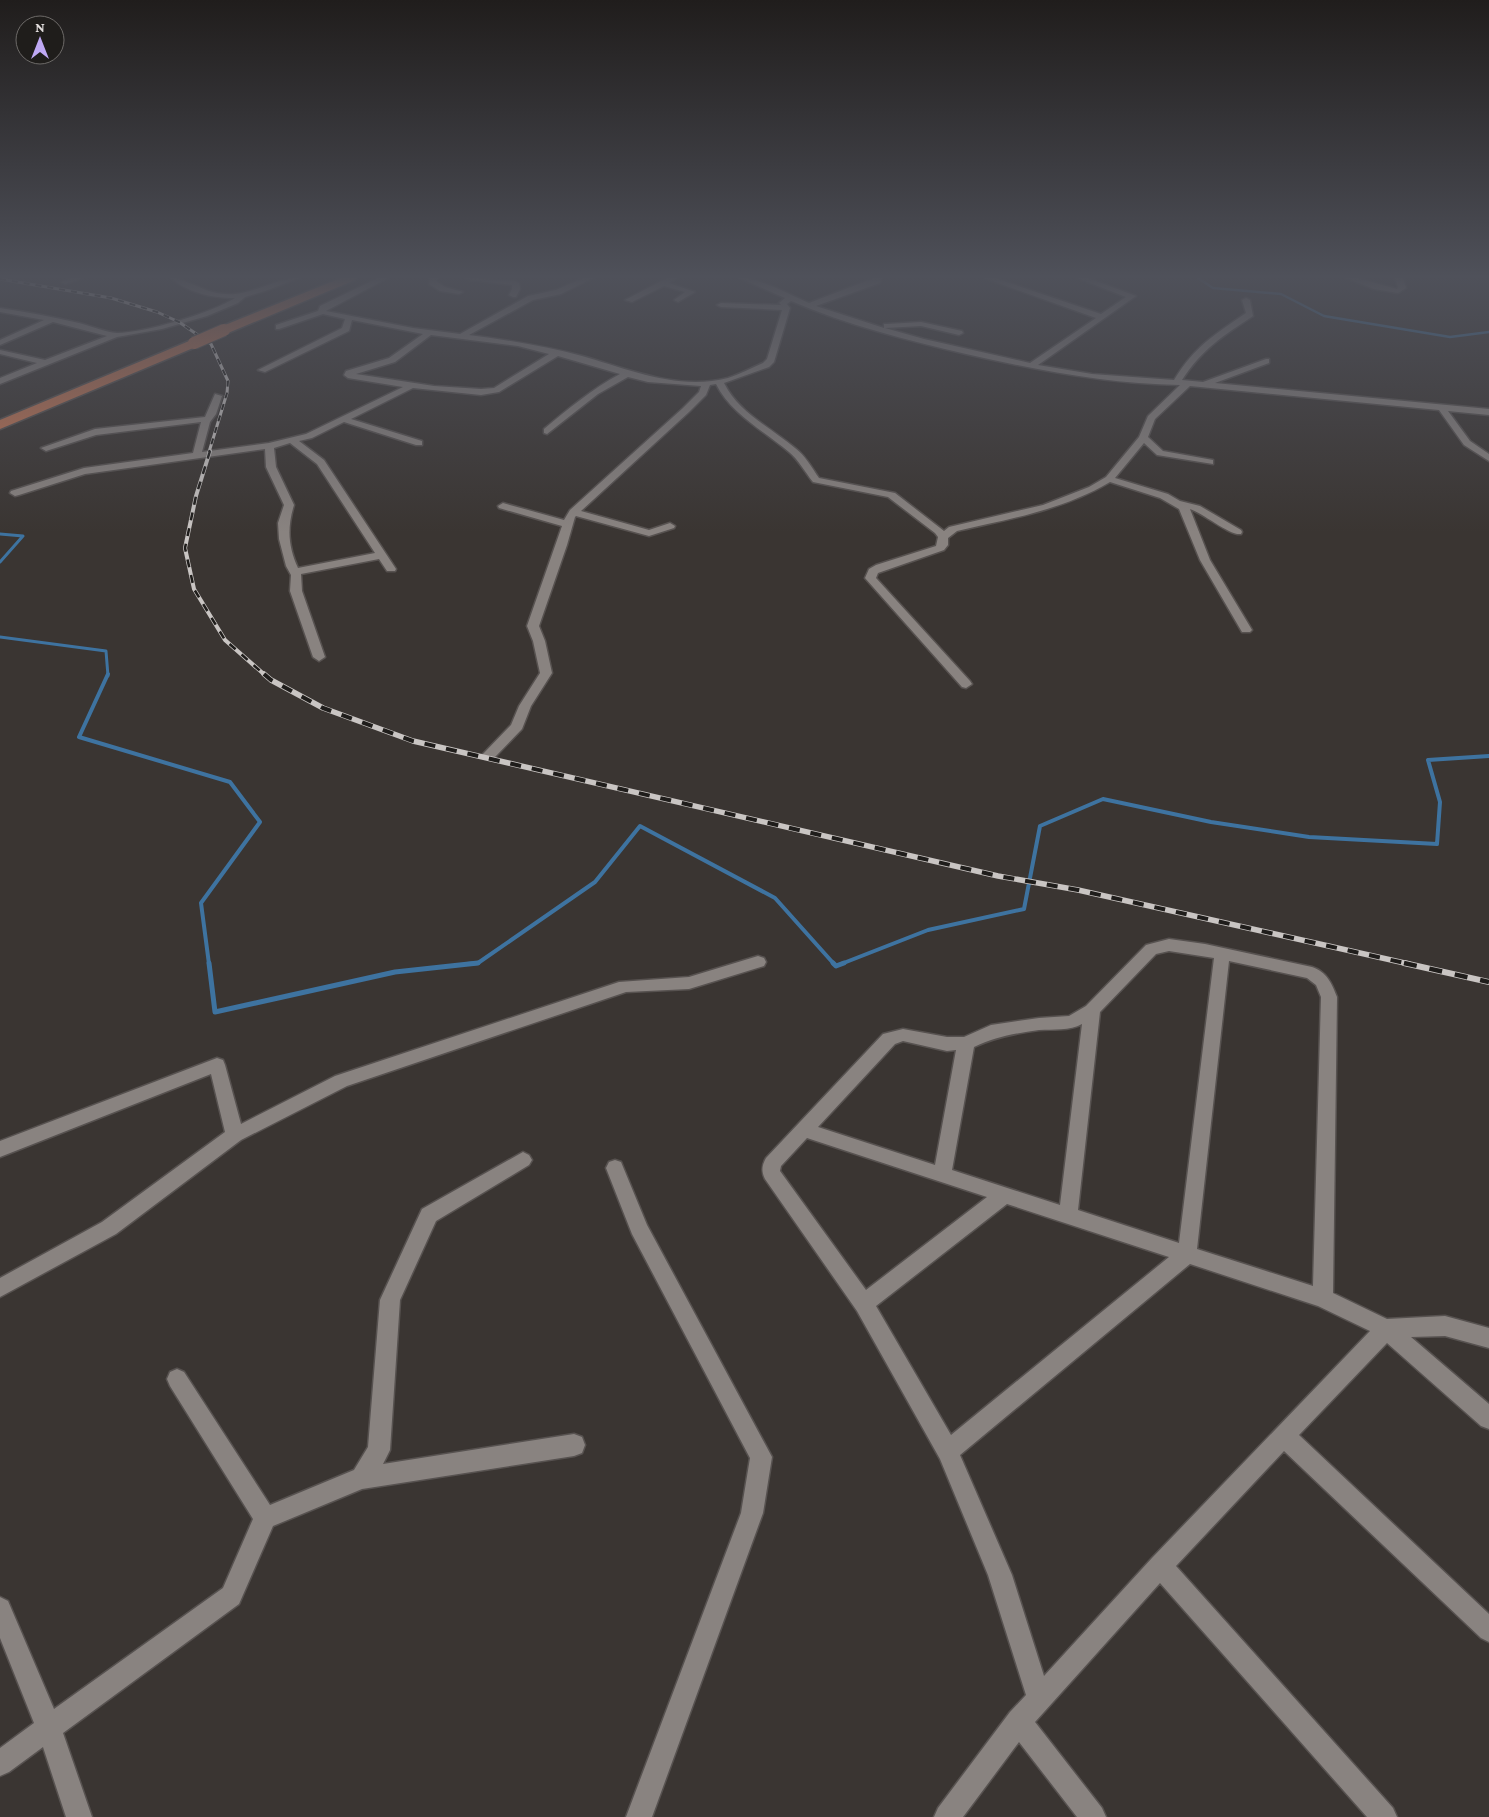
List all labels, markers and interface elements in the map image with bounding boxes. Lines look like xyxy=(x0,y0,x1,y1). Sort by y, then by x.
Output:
north arrow xyxy=(15,15,65,65)
text: N xyxy=(35,19,45,35)

